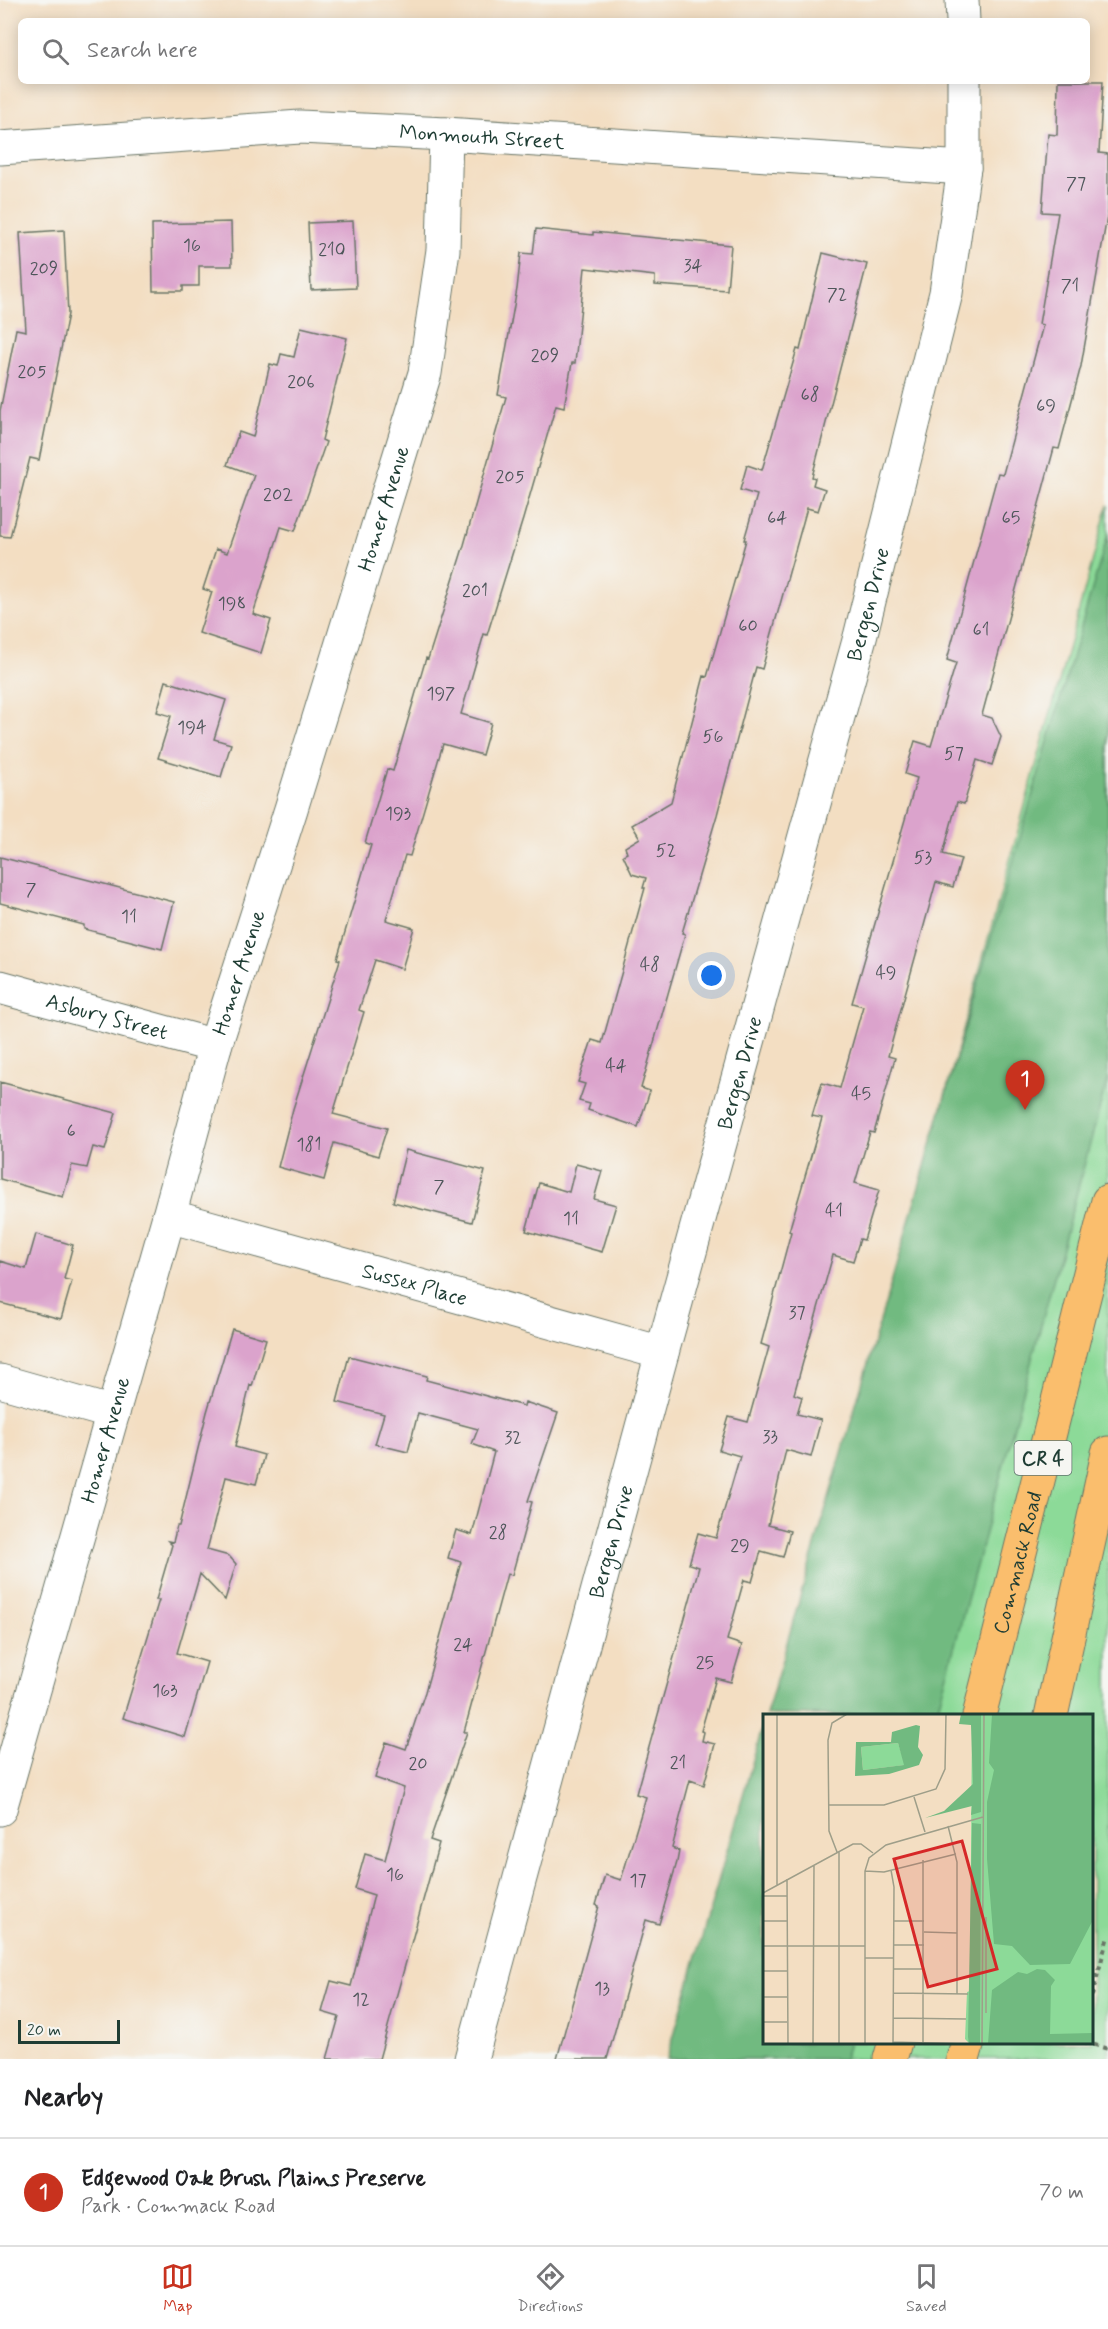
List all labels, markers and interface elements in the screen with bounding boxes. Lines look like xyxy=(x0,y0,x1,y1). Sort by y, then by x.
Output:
search box xyxy=(18,18,1090,84)
icon: search xyxy=(39,35,72,68)
text: Search here xyxy=(87,37,198,65)
street label: Monmouth Street xyxy=(399,119,566,157)
house number: 77 xyxy=(1066,172,1086,196)
house number: 16 xyxy=(183,234,201,258)
house number: 210 xyxy=(318,238,346,262)
house number: 34 xyxy=(683,254,703,278)
house number: 209 xyxy=(30,257,58,281)
house number: 71 xyxy=(1061,274,1079,298)
house number: 72 xyxy=(827,283,847,307)
house number: 209 xyxy=(531,344,559,368)
house number: 205 xyxy=(17,360,47,384)
house number: 206 xyxy=(287,370,315,394)
house number: 68 xyxy=(800,383,820,407)
house number: 69 xyxy=(1036,394,1056,418)
street label: Homer Avenue xyxy=(352,442,417,575)
house number: 205 xyxy=(495,465,525,489)
house number: 202 xyxy=(263,483,293,507)
house number: 64 xyxy=(767,506,787,530)
house number: 65 xyxy=(1002,506,1020,530)
street label: Bergen Drive xyxy=(841,545,897,665)
house number: 201 xyxy=(462,579,488,603)
house number: 198 xyxy=(218,592,246,616)
house number: 60 xyxy=(738,614,758,638)
house number: 61 xyxy=(973,618,989,642)
house number: 197 xyxy=(427,682,455,706)
house number: 194 xyxy=(177,716,207,740)
house number: 56 xyxy=(703,725,723,749)
house number: 57 xyxy=(944,742,964,766)
house number: 193 xyxy=(385,802,411,826)
house number: 52 xyxy=(656,839,676,863)
house number: 53 xyxy=(914,846,933,870)
house number: 7 xyxy=(26,878,37,902)
house number: 11 xyxy=(121,905,137,929)
street label: Homer Avenue xyxy=(206,906,273,1039)
house number: 48 xyxy=(640,953,660,977)
your location xyxy=(697,961,726,990)
house number: 49 xyxy=(875,961,897,985)
street label: Asbury Street xyxy=(43,987,171,1047)
street label: Bergen Drive xyxy=(711,1013,769,1133)
house number: 44 xyxy=(605,1054,627,1078)
pin: 1 xyxy=(1006,1060,1044,1110)
house number: 45 xyxy=(851,1082,871,1106)
house number: 6 xyxy=(66,1119,76,1143)
house number: 181 xyxy=(297,1133,321,1157)
house number: 7 xyxy=(434,1175,445,1199)
house number: 41 xyxy=(825,1199,843,1223)
house number: 11 xyxy=(563,1207,579,1231)
street label: Sussex Place xyxy=(359,1257,470,1313)
house number: 37 xyxy=(788,1301,806,1325)
street label: Homer Avenue xyxy=(75,1374,138,1506)
house number: 33 xyxy=(762,1425,778,1449)
house number: 32 xyxy=(504,1426,522,1450)
road number: CR 4 xyxy=(1014,1441,1072,1475)
street label: Bergen Drive xyxy=(583,1482,641,1602)
street label: Commack Road xyxy=(987,1489,1050,1637)
house number: 28 xyxy=(489,1521,507,1545)
house number: 29 xyxy=(730,1534,750,1558)
house number: 24 xyxy=(453,1633,473,1657)
house number: 25 xyxy=(696,1651,714,1675)
house number: 163 xyxy=(152,1679,178,1703)
inset map xyxy=(763,1714,1093,2044)
house number: 21 xyxy=(670,1751,686,1775)
house number: 20 xyxy=(408,1752,428,1776)
house number: 16 xyxy=(386,1863,404,1887)
house number: 17 xyxy=(629,1869,647,1893)
house number: 13 xyxy=(594,1977,610,2001)
house number: 12 xyxy=(352,1988,370,2012)
scale bar xyxy=(18,2017,120,2044)
text: 20 m xyxy=(27,2020,61,2041)
text: Nearby xyxy=(24,2081,103,2115)
text: Edgewood Oak Brush Plains Preserve xyxy=(81,2165,426,2193)
text: 1 xyxy=(39,2179,48,2206)
text: 70 m xyxy=(1039,2179,1084,2206)
text: Park · Commack Road xyxy=(81,2193,275,2220)
tab: Map xyxy=(161,2260,194,2317)
tab: Directions xyxy=(517,2260,583,2317)
tab: Saved xyxy=(906,2260,947,2317)

